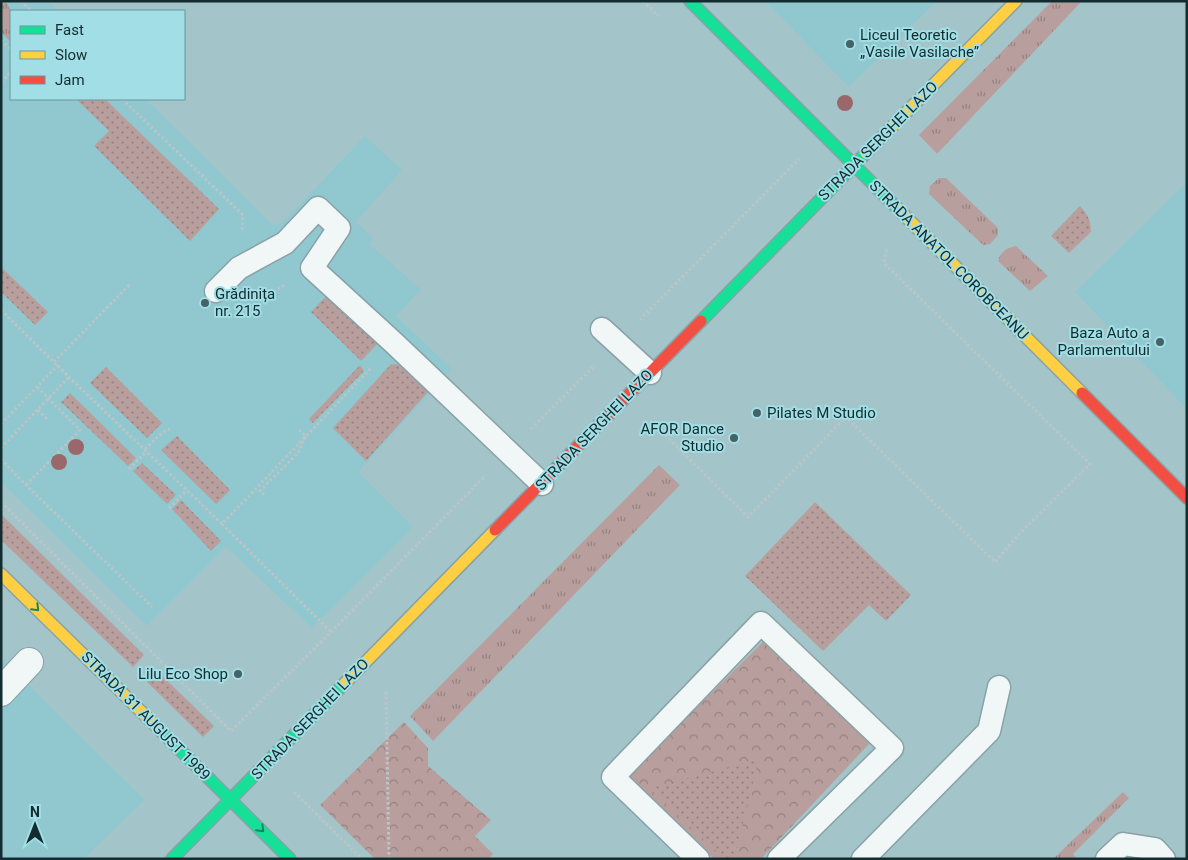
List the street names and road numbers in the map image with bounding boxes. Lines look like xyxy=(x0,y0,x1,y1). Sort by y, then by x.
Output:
street label: STRADA SERGHEI LAZO xyxy=(815,78,941,204)
street label: STRADA ANATOL COROBCEANU xyxy=(866,177,1032,343)
street label: STRADA SERGHEI LAZO xyxy=(532,366,656,494)
street label: STRADA 31 AUGUST 1989 xyxy=(78,648,214,784)
street label: STRADA SERGHEI LAZO xyxy=(248,655,372,783)

